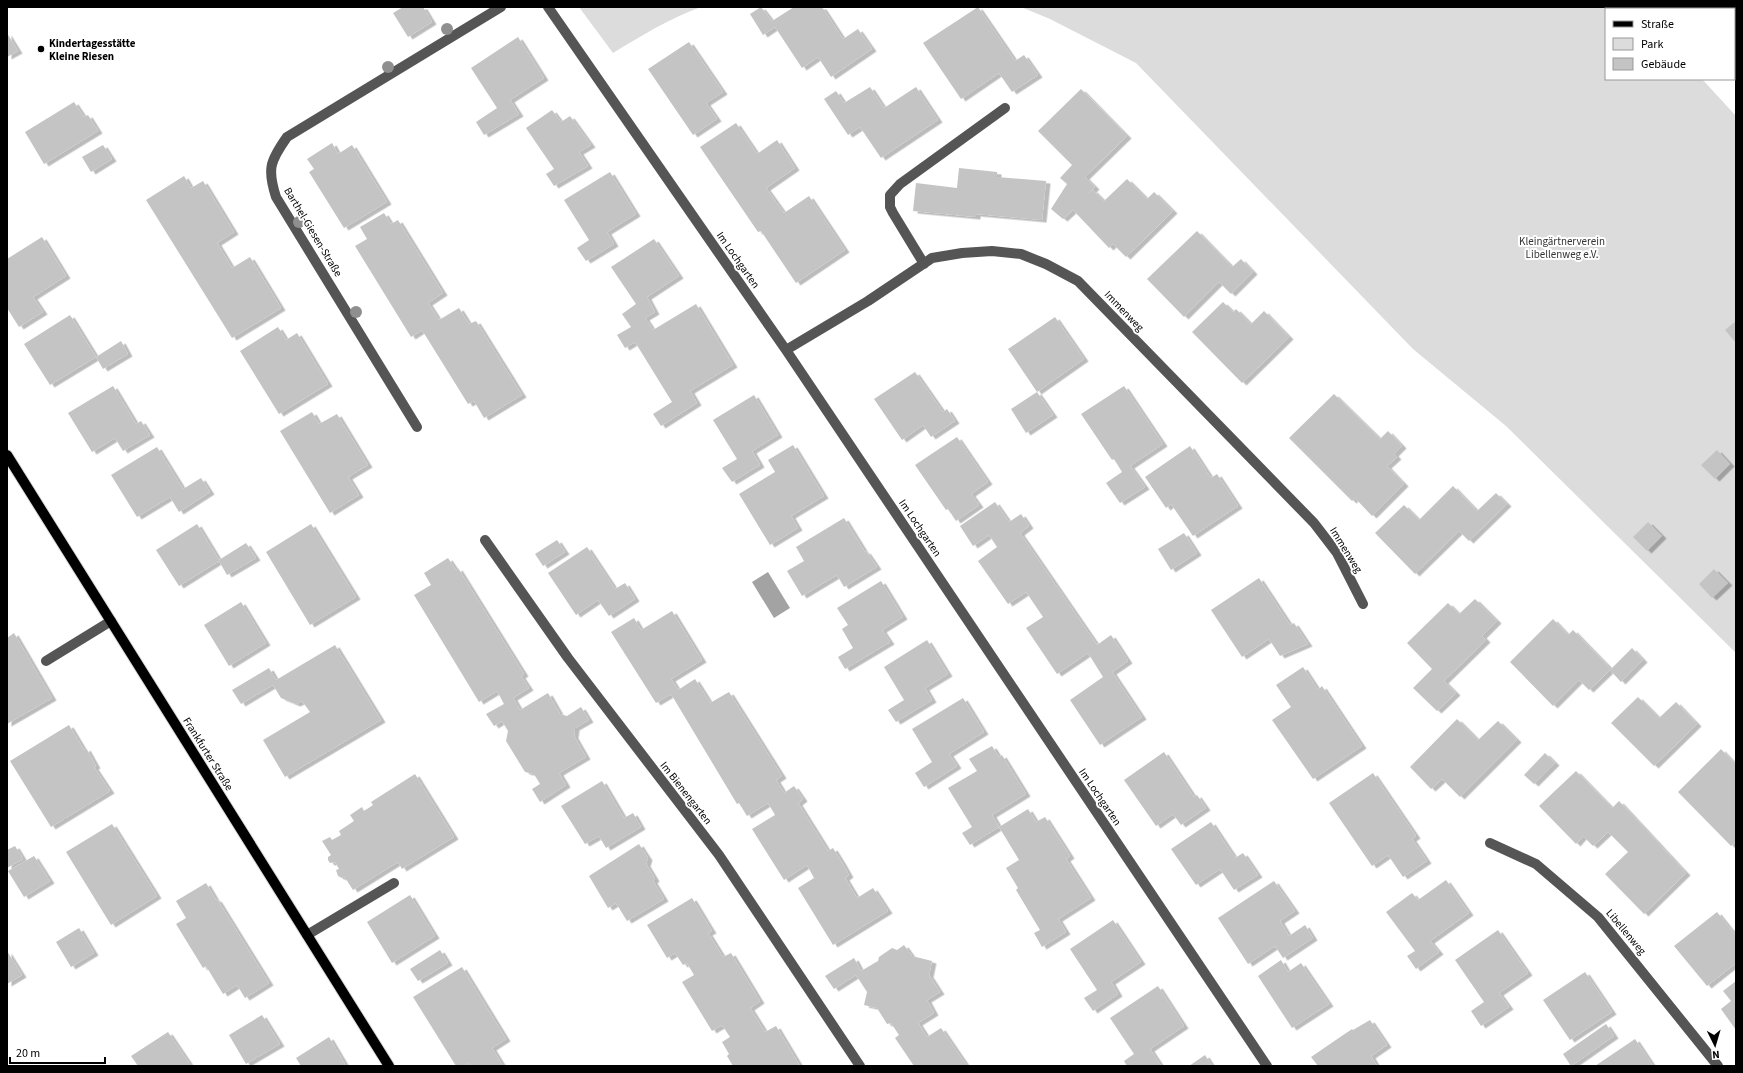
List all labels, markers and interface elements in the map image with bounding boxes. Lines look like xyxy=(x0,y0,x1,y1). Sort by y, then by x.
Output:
legend xyxy=(1605,8,1735,80)
text: Straße xyxy=(1641,16,1674,33)
place label: Kindertagesstätte Kleine Riesen xyxy=(49,36,136,64)
text: Park xyxy=(1641,36,1663,53)
marker: Kindertagesstätte Kleine Riesen xyxy=(36,44,46,54)
text: Gebäude xyxy=(1641,56,1686,73)
street label: Barthel-Giesen-Straße xyxy=(280,185,346,280)
street label: Im Lochgarten xyxy=(713,229,763,291)
park label: Kleingärtnerverein Libellenweg e.V. xyxy=(1519,234,1605,262)
street label: Immenweg xyxy=(1101,287,1148,335)
street label: Im Lochgarten xyxy=(895,496,945,560)
street label: Immenweg xyxy=(1326,524,1366,576)
street label: Frankfurter Straße xyxy=(179,714,237,794)
street label: Im Bienengarten xyxy=(657,758,715,828)
street label: Im Lochgarten xyxy=(1075,765,1125,829)
street label: Libellenweg xyxy=(1602,906,1650,958)
north arrow xyxy=(1695,1025,1735,1065)
scale bar xyxy=(10,1039,105,1065)
text: 20 m xyxy=(16,1045,40,1062)
text: N xyxy=(1712,1047,1720,1062)

